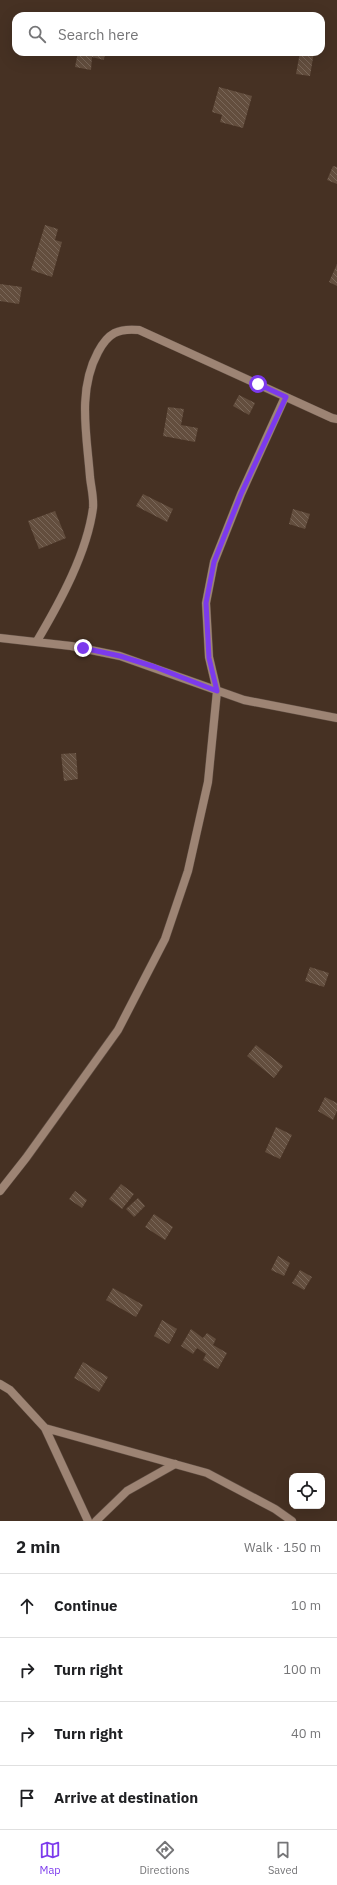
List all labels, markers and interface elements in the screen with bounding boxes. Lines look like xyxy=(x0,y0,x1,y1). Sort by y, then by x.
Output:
search box xyxy=(12,12,325,56)
icon: search xyxy=(26,23,48,45)
text: Search here xyxy=(58,25,138,44)
route start xyxy=(249,375,267,393)
route end xyxy=(74,639,92,657)
map controls xyxy=(289,1473,325,1509)
button: locate xyxy=(289,1473,325,1509)
text: 2 min xyxy=(16,1536,60,1558)
text: Walk · 150 m xyxy=(244,1539,321,1556)
icon: ahead xyxy=(16,1595,38,1617)
text: Continue xyxy=(54,1596,118,1615)
text: 10 m xyxy=(291,1597,321,1614)
icon: right xyxy=(16,1659,38,1681)
text: Turn right xyxy=(54,1660,123,1679)
text: 100 m xyxy=(283,1661,321,1678)
icon: right xyxy=(16,1723,38,1745)
text: Turn right xyxy=(54,1724,123,1743)
text: 40 m xyxy=(291,1725,321,1742)
icon: arrive xyxy=(16,1787,38,1809)
text: Arrive at destination xyxy=(54,1788,198,1807)
tab: Map xyxy=(39,1839,61,1877)
tab: Directions xyxy=(139,1839,190,1877)
tab: Saved xyxy=(268,1839,298,1877)

